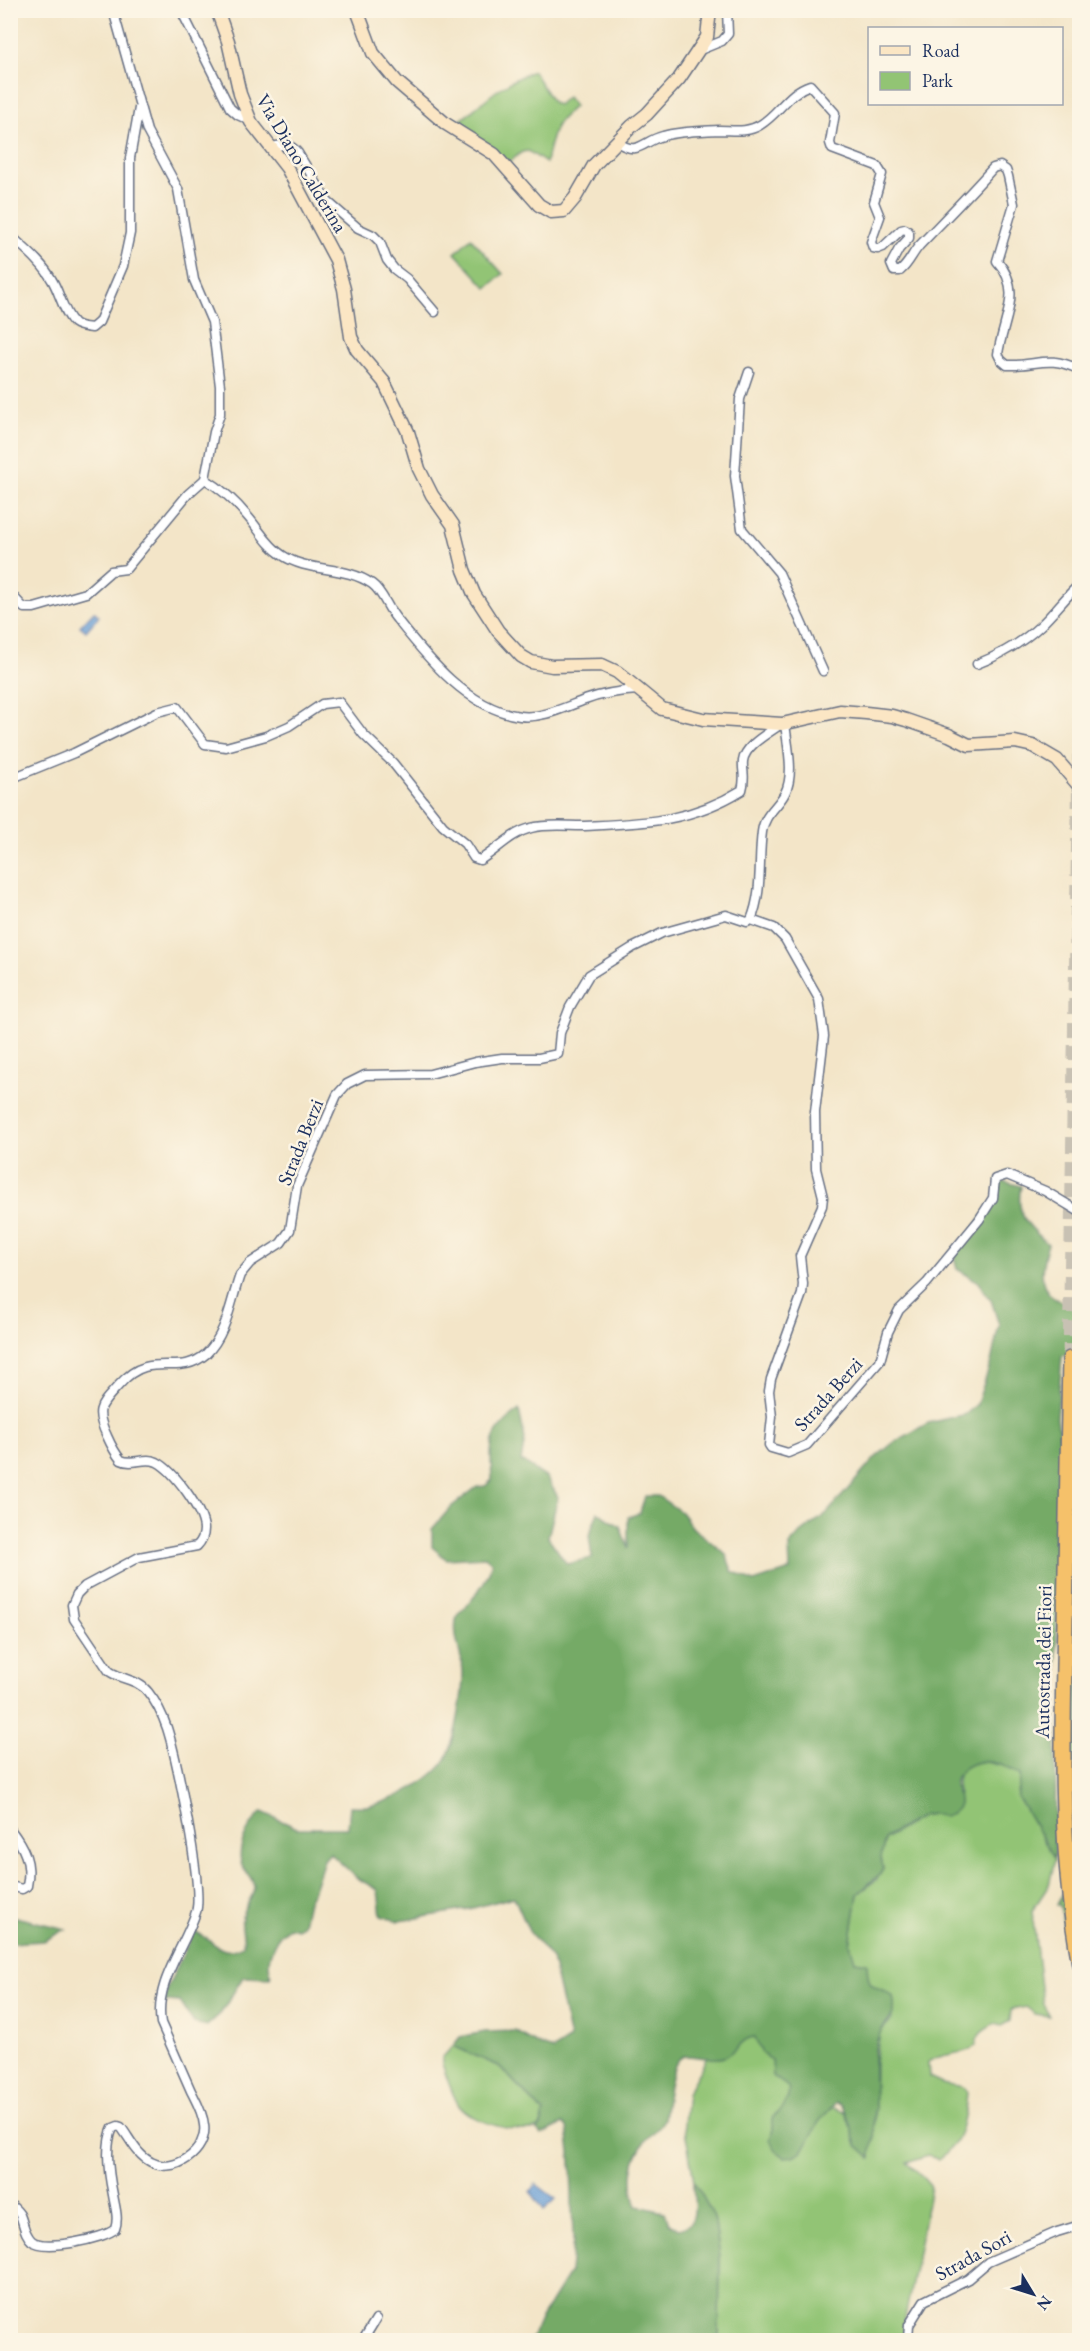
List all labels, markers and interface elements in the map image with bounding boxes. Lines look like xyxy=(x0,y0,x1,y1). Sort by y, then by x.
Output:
legend xyxy=(868,27,1063,105)
text: Road xyxy=(922,39,961,62)
text: Park xyxy=(922,69,953,92)
street label: Via Diano Calderina xyxy=(250,89,354,237)
street label: Strada Berzi xyxy=(271,1095,329,1189)
street label: Strada Berzi xyxy=(788,1351,868,1437)
street label: Autostrada dei Fiori xyxy=(1029,1585,1057,1740)
street label: Strada Sori xyxy=(930,2223,1016,2287)
north arrow xyxy=(1003,2264,1063,2324)
text: N xyxy=(1032,2291,1057,2315)

